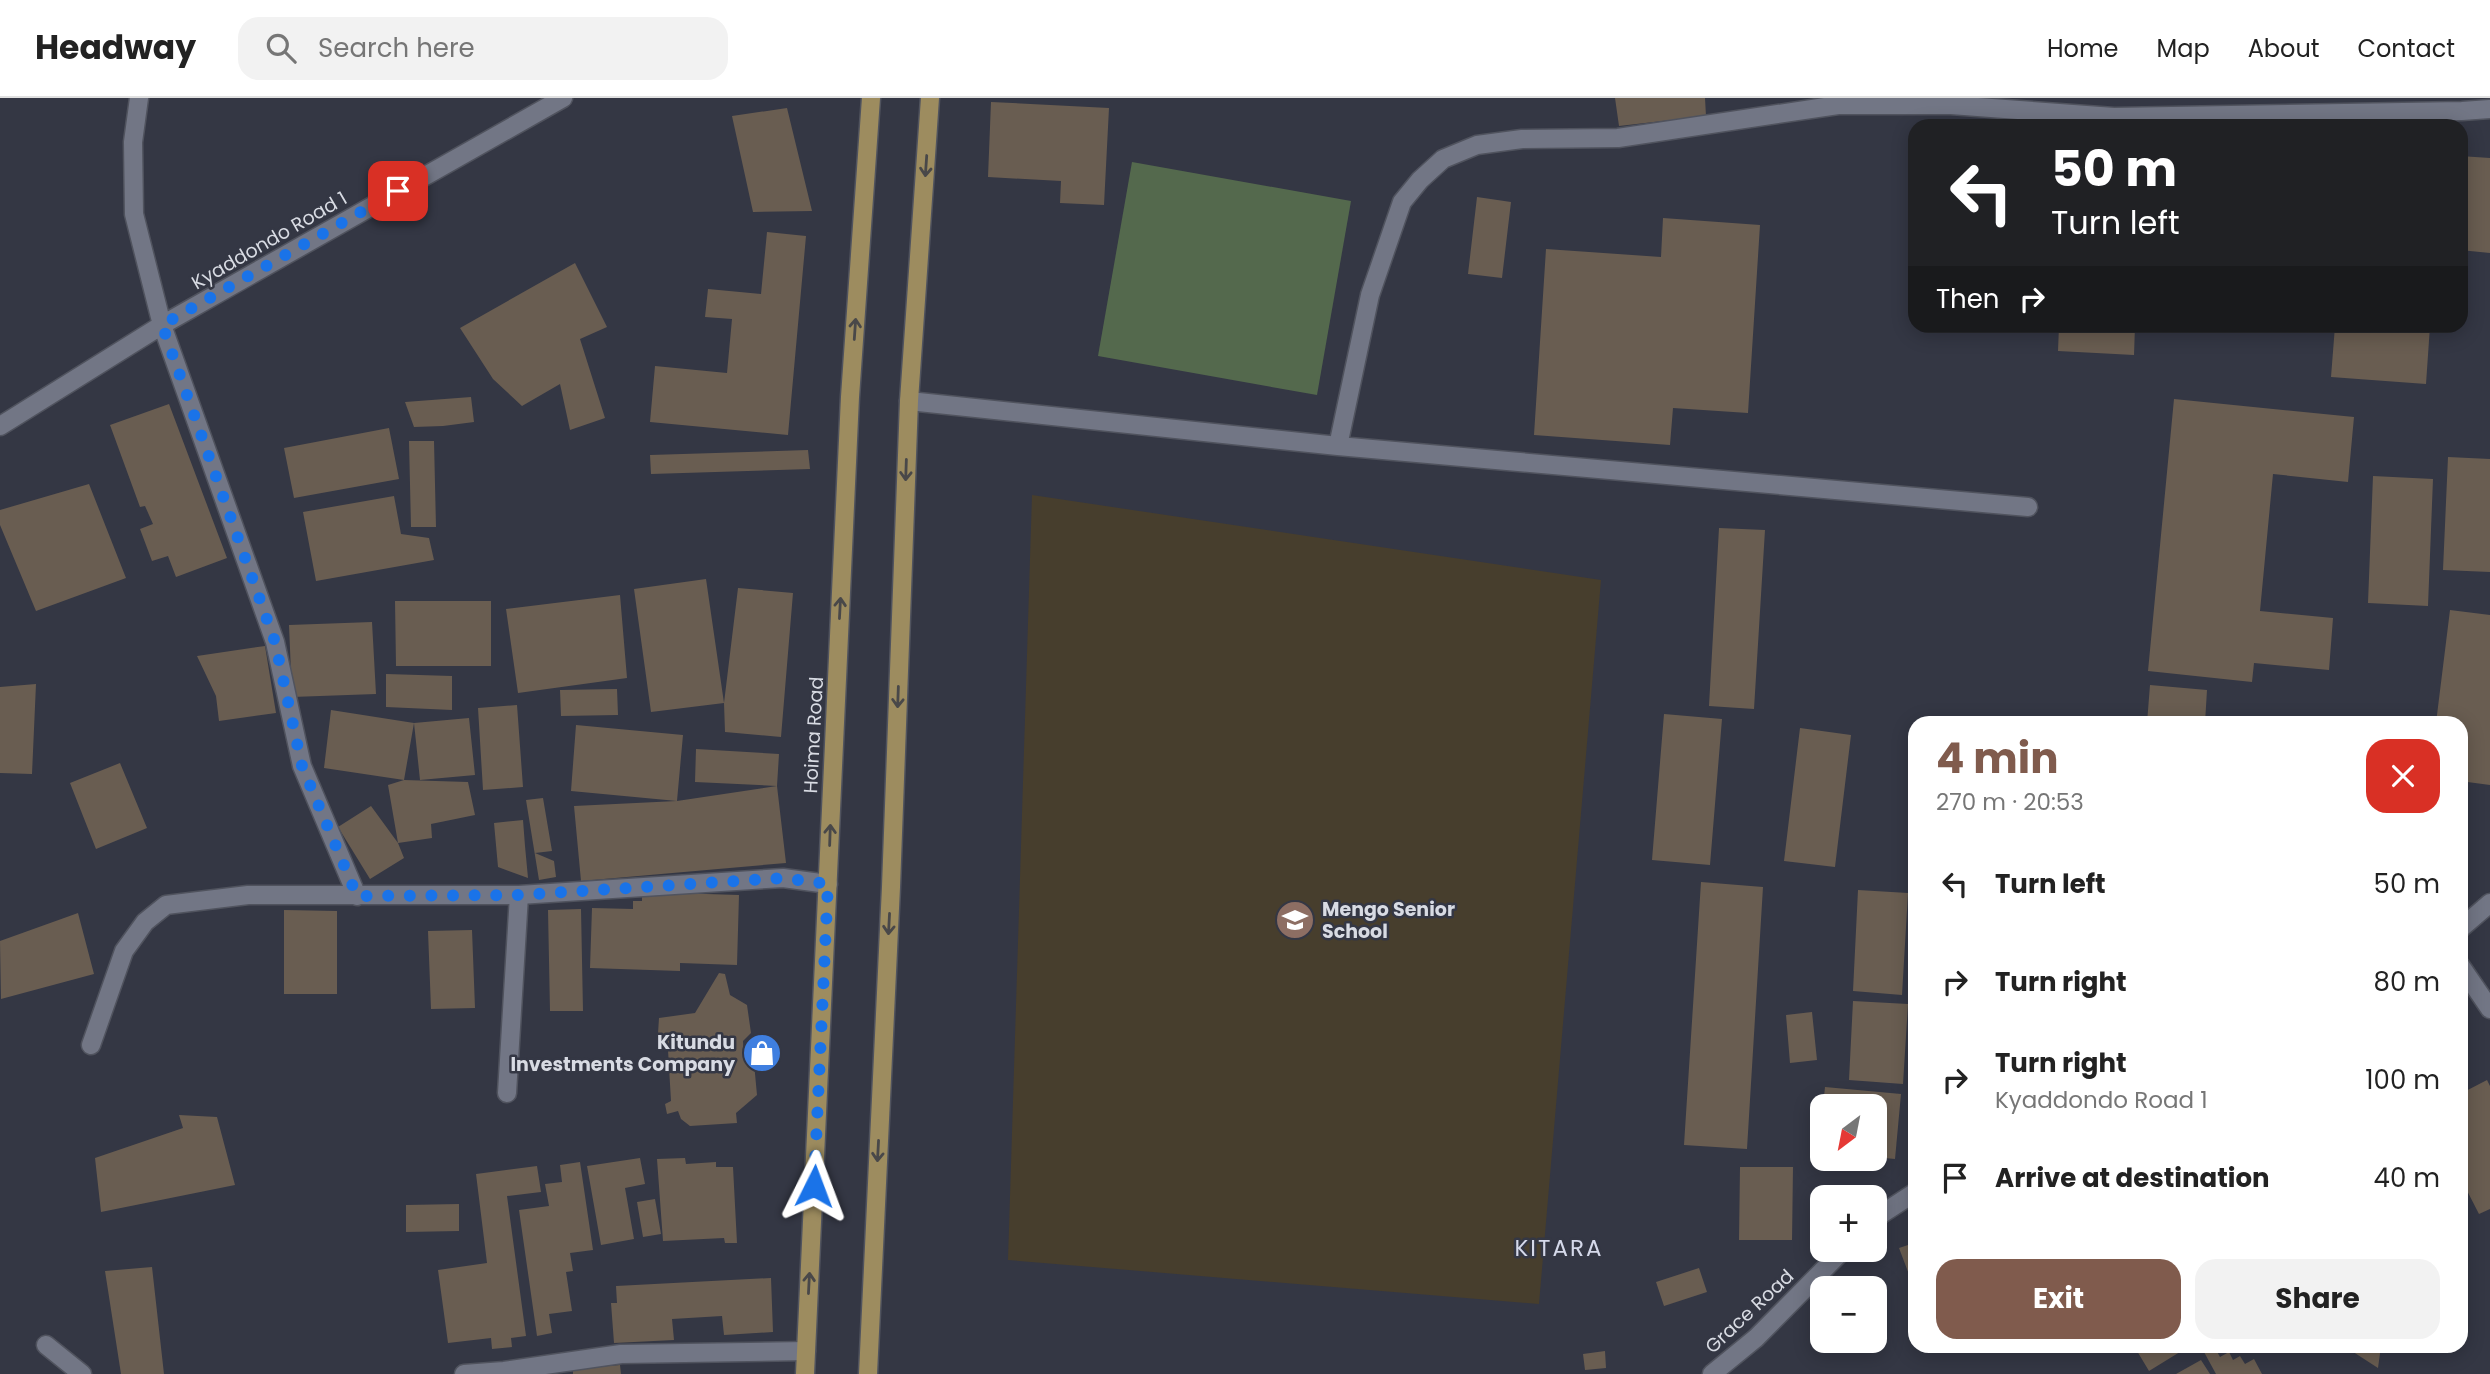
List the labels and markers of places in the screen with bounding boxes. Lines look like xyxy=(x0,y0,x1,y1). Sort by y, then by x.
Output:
pin xyxy=(368,161,428,221)
place label: Mengo Senior School xyxy=(1322,896,1455,945)
school or university icon: Mengo Senior School xyxy=(1274,899,1316,941)
place label: Kitundu Investments Company xyxy=(510,1029,736,1078)
shop icon: Kitundu Investments Company xyxy=(741,1032,783,1074)

